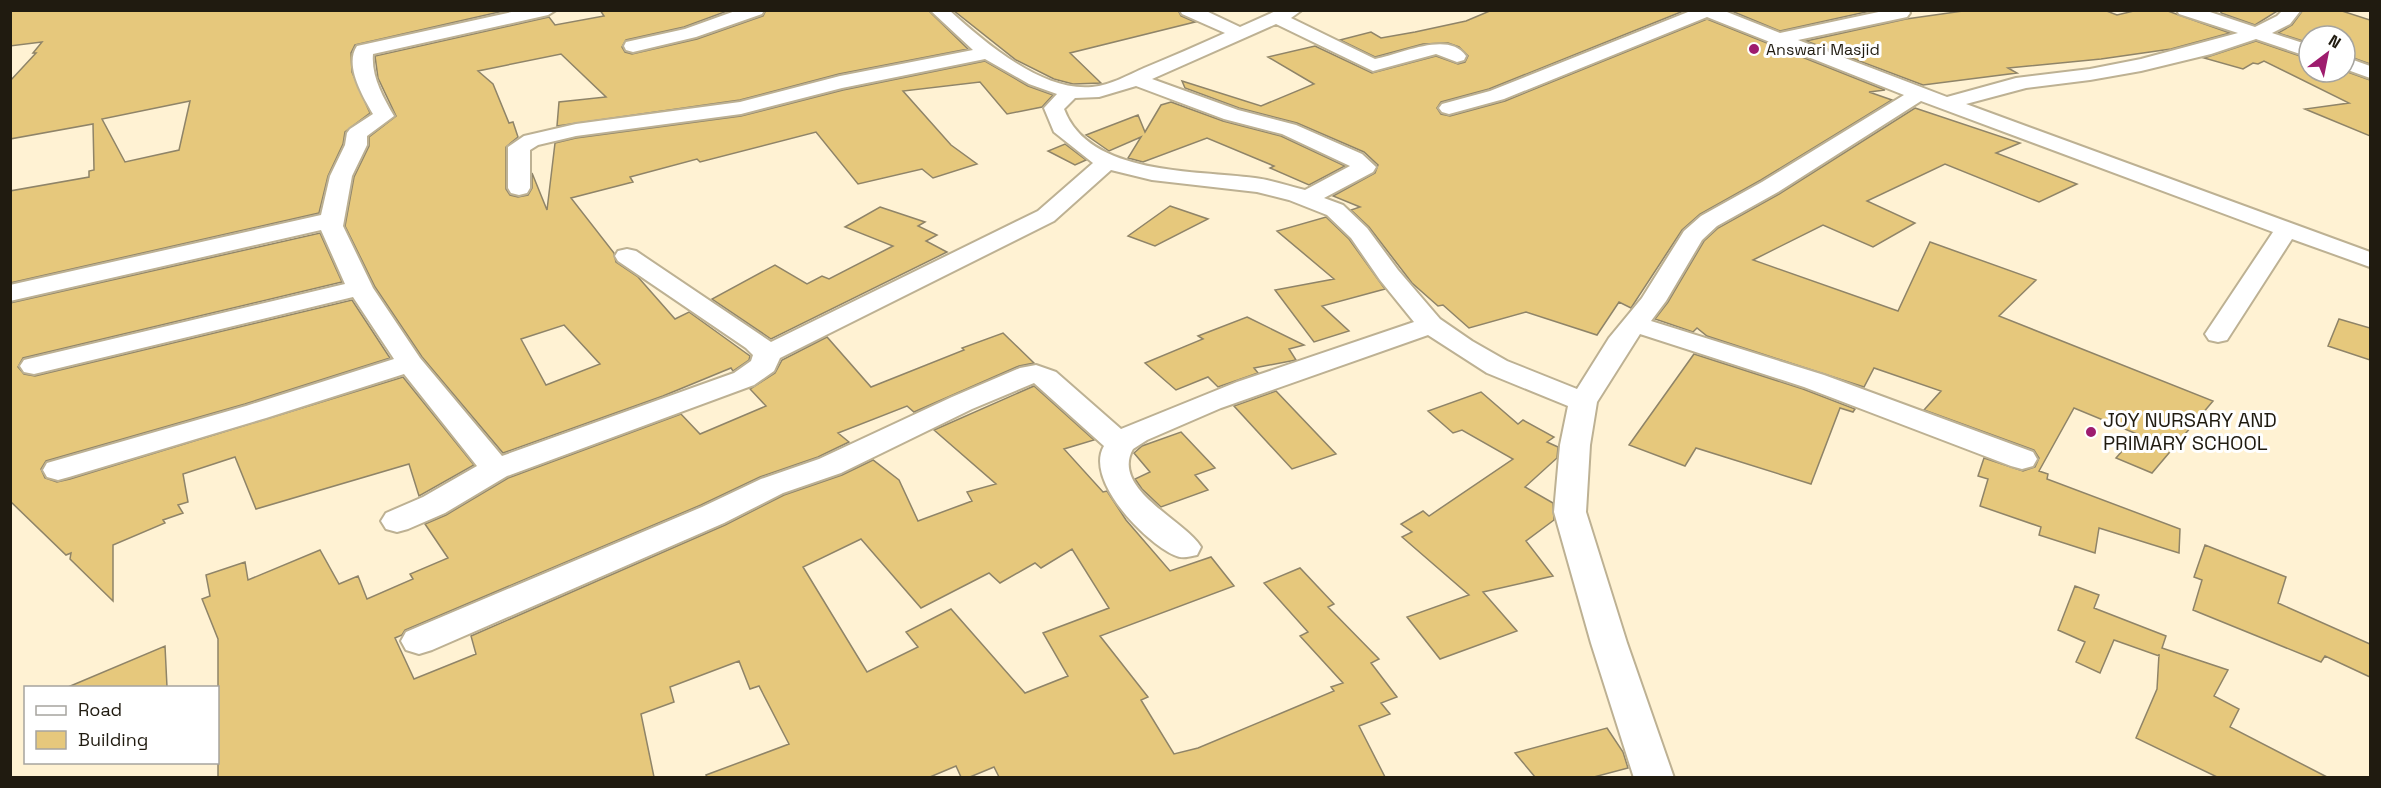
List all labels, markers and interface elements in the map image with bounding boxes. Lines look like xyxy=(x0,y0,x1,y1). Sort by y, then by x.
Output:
north arrow xyxy=(2297,24,2357,84)
text: N xyxy=(2325,30,2345,53)
place label: Answari Masjid xyxy=(1766,39,1880,60)
marker: Answari Masjid xyxy=(1747,42,1761,56)
place label: JOY NURSARY AND PRIMARY SCHOOL xyxy=(2103,407,2277,456)
marker: JOY NURSARY AND PRIMARY SCHOOL xyxy=(2084,425,2098,439)
legend xyxy=(24,686,219,764)
text: Road xyxy=(78,698,122,721)
text: Building xyxy=(78,728,148,751)

